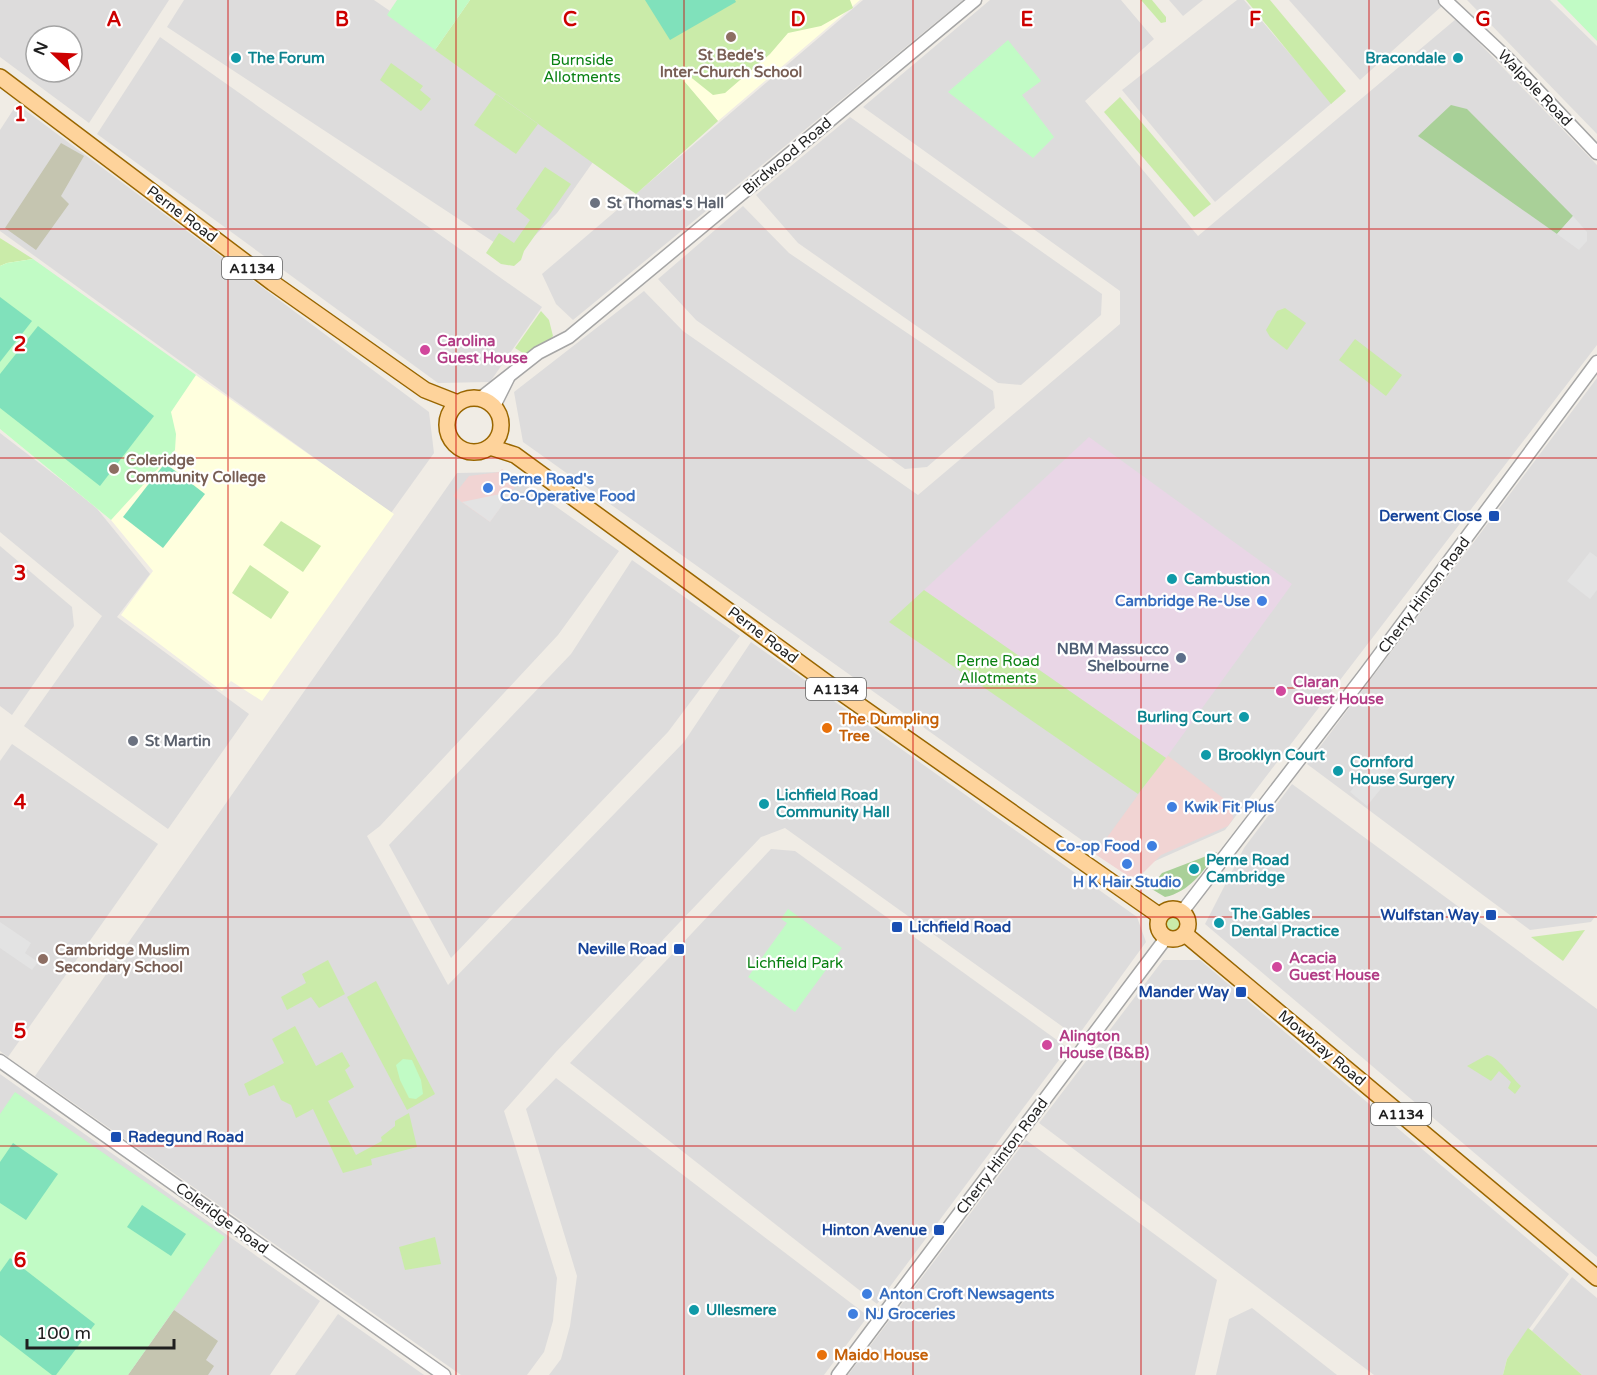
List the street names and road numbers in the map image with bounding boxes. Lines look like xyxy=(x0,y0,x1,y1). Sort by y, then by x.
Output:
street label: Walpole Road xyxy=(1494,46,1576,130)
street label: Birdwood Road xyxy=(739,114,835,198)
street label: Perne Road xyxy=(143,182,221,246)
road number: A1134 xyxy=(222,257,282,279)
street label: Cherry Hinton Road xyxy=(1374,533,1474,657)
street label: Perne Road xyxy=(724,603,802,667)
road number: A1134 xyxy=(806,678,866,700)
street label: Mowbray Road xyxy=(1275,1006,1369,1090)
street label: Cherry Hinton Road xyxy=(952,1094,1052,1218)
road number: A1134 xyxy=(1371,1103,1431,1125)
street label: Coleridge Road xyxy=(172,1178,272,1258)

